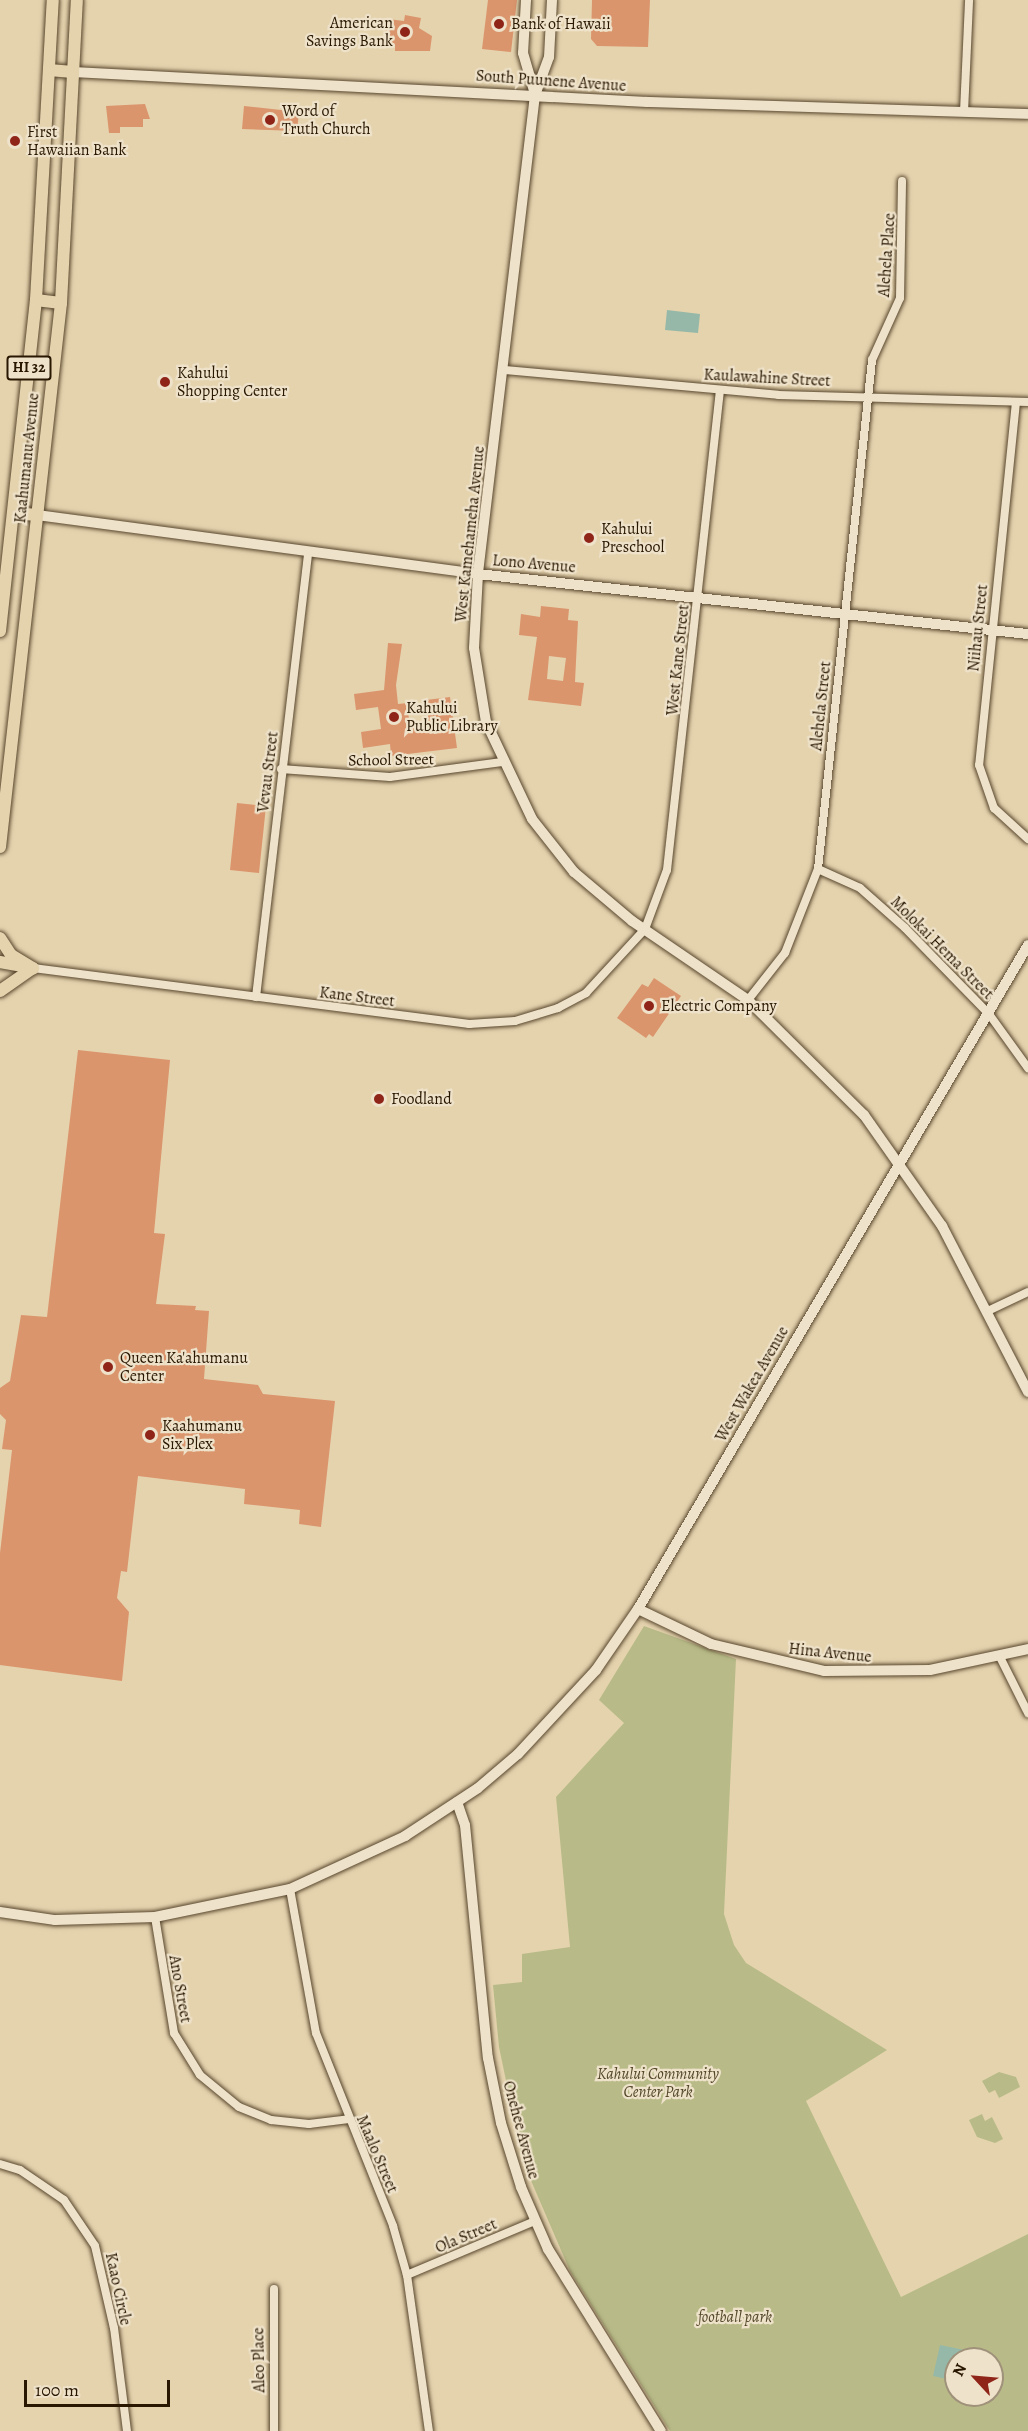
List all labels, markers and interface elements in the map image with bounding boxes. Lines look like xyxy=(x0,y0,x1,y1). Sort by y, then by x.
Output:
place label: American Savings Bank xyxy=(306,13,393,51)
place label: Bank of Hawaii xyxy=(511,14,611,34)
marker: Bank of Hawaii xyxy=(492,17,506,31)
marker: American Savings Bank xyxy=(398,25,412,39)
street label: South Puunene Avenue xyxy=(475,66,627,96)
place label: Word of Truth Church xyxy=(282,101,371,139)
marker: Word of Truth Church xyxy=(263,113,277,127)
place label: First Hawaiian Bank xyxy=(27,122,127,160)
marker: First Hawaiian Bank xyxy=(8,134,22,148)
street label: Alehela Place xyxy=(874,212,900,298)
road number: HI 32 xyxy=(6,356,51,380)
place label: Kahului Shopping Center xyxy=(177,363,287,401)
street label: Kaulawahine Street xyxy=(703,365,831,391)
marker: Kahului Shopping Center xyxy=(158,375,172,389)
street label: Kaahumanu Avenue xyxy=(11,392,43,524)
street label: West Kamehameha Avenue xyxy=(451,445,489,623)
place label: Kahului Preschool xyxy=(601,519,664,557)
marker: Kahului Preschool xyxy=(582,531,596,545)
street label: Lono Avenue xyxy=(492,551,576,577)
street label: Niihau Street xyxy=(964,583,992,673)
street label: West Kane Street xyxy=(663,604,693,716)
street label: Alehela Street xyxy=(807,660,835,752)
place label: Kahului Public Library xyxy=(406,698,498,736)
marker: Kahului Public Library xyxy=(387,710,401,724)
street label: Vevau Street xyxy=(254,731,282,813)
street label: School Street xyxy=(348,750,434,770)
street label: Molokai Hema Street xyxy=(886,892,998,1004)
street label: Kane Street xyxy=(318,983,396,1011)
place label: Electric Company xyxy=(661,996,777,1016)
marker: Electric Company xyxy=(642,999,656,1013)
place label: Foodland xyxy=(391,1089,452,1109)
marker: Foodland xyxy=(372,1092,386,1106)
street label: West Wakea Avenue xyxy=(711,1323,793,1445)
place label: Queen Ka'ahumanu Center xyxy=(120,1348,248,1386)
marker: Queen Ka'ahumanu Center xyxy=(101,1360,115,1374)
place label: Kaahumanu Six Plex xyxy=(162,1416,242,1454)
marker: Kaahumanu Six Plex xyxy=(143,1428,157,1442)
street label: Hina Avenue xyxy=(787,1639,873,1667)
street label: Ano Street xyxy=(165,1954,195,2024)
park label: Kahului Community Center Park xyxy=(597,2064,719,2102)
street label: Onehee Avenue xyxy=(499,2079,543,2181)
street label: Maalo Street xyxy=(352,2112,402,2196)
street label: Ola Street xyxy=(432,2214,500,2258)
street label: Kaao Circle xyxy=(101,2251,135,2327)
park label: football park xyxy=(698,2307,772,2327)
street label: Aleo Place xyxy=(249,2327,269,2393)
north arrow xyxy=(944,2347,1004,2407)
text: N xyxy=(947,2360,972,2380)
scale bar xyxy=(27,2368,172,2406)
text: 100 m xyxy=(35,2378,79,2402)

